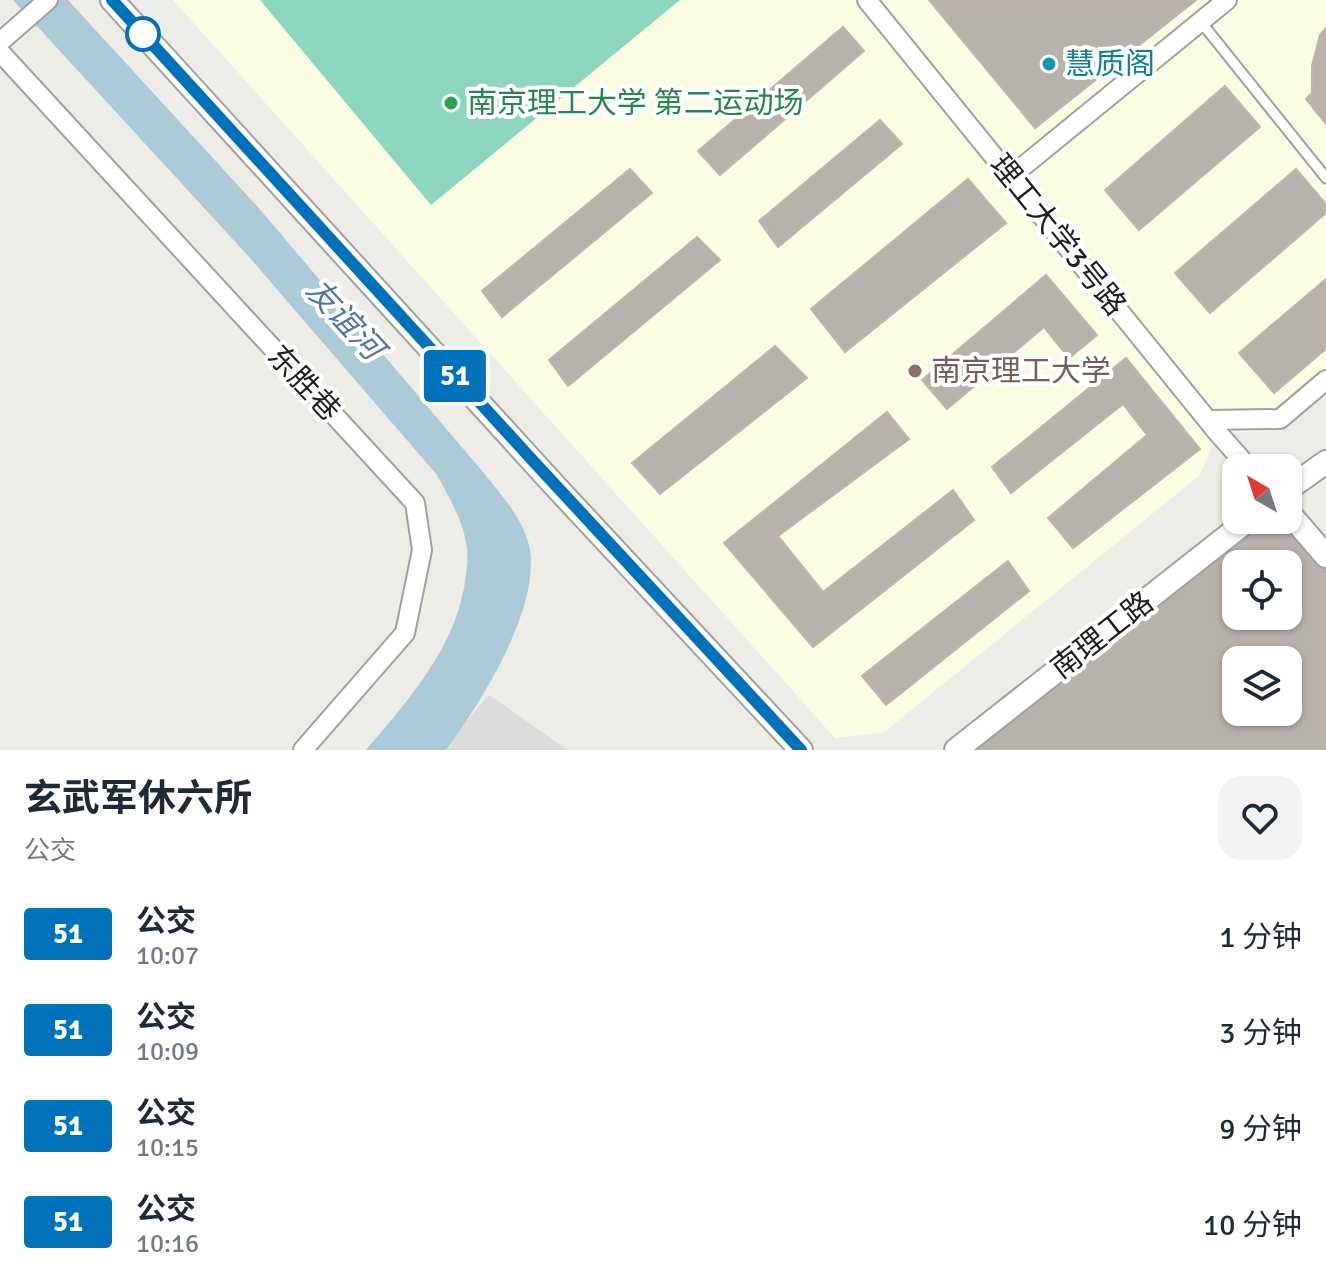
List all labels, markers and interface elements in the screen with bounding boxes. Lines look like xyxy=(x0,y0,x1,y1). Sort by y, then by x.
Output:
unlabelled marker xyxy=(126,17,160,51)
place label: 慧质阁 xyxy=(1065,46,1155,83)
marker: 慧质阁 xyxy=(1040,55,1058,73)
place label: 南京理工大学 第二运动场 xyxy=(467,85,804,122)
marker: 南京理工大学 第二运动场 xyxy=(442,94,460,112)
street label: 理工大学3号路 xyxy=(981,147,1134,323)
water label: 友谊河 xyxy=(298,271,396,372)
street label: 东胜巷 xyxy=(259,338,348,429)
line badge: 51 xyxy=(419,350,491,402)
place label: 南京理工大学 xyxy=(931,353,1111,390)
text: 51 xyxy=(440,359,470,393)
marker: 南京理工大学 xyxy=(906,362,924,380)
north arrow xyxy=(1222,454,1302,534)
map controls xyxy=(1222,454,1302,726)
button: locate xyxy=(1222,550,1302,630)
street label: 南理工路 xyxy=(1044,584,1161,687)
button: layers xyxy=(1222,646,1302,726)
text: 玄武军休六所 xyxy=(24,775,252,822)
button: heart xyxy=(1218,776,1302,860)
text: 公交 xyxy=(24,835,76,867)
text: 公交 xyxy=(136,903,196,940)
text: 51 xyxy=(53,917,83,951)
text: 1 分钟 xyxy=(1219,919,1302,956)
text: 10:07 xyxy=(136,940,199,972)
text: 公交 xyxy=(136,999,196,1036)
text: 51 xyxy=(53,1013,83,1047)
text: 3 分钟 xyxy=(1219,1015,1302,1052)
text: 10:09 xyxy=(136,1036,199,1068)
text: 公交 xyxy=(136,1095,196,1132)
text: 51 xyxy=(53,1109,83,1143)
text: 9 分钟 xyxy=(1219,1111,1302,1148)
text: 10:15 xyxy=(136,1132,199,1164)
text: 公交 xyxy=(136,1191,196,1228)
text: 51 xyxy=(53,1205,83,1239)
text: 10 分钟 xyxy=(1203,1207,1302,1244)
text: 10:16 xyxy=(136,1228,199,1260)

